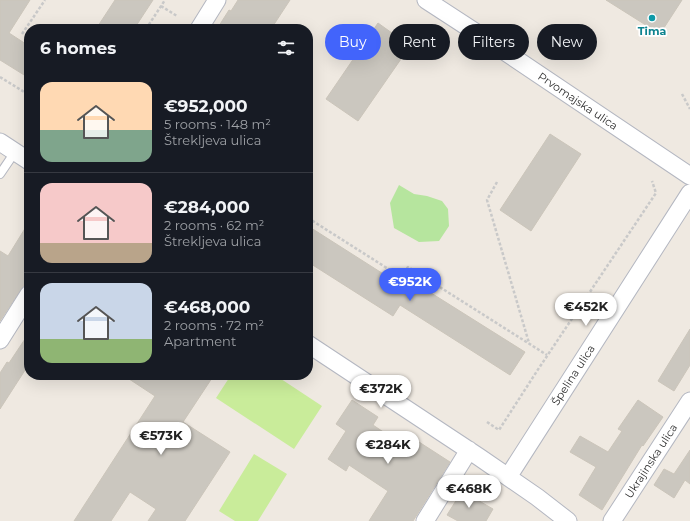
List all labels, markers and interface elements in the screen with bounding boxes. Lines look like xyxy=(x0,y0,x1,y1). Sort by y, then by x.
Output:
marker: Tima xyxy=(647,13,657,23)
chip: Buy xyxy=(325,24,381,60)
chip: Rent xyxy=(389,24,450,60)
chip: Filters xyxy=(458,24,529,60)
chip: New xyxy=(537,24,597,60)
place label: Tima xyxy=(638,24,666,38)
icon: filters xyxy=(275,37,297,59)
text: 6 homes xyxy=(40,38,116,58)
street label: Prvomajska ulica xyxy=(535,69,621,133)
text: €952,000 xyxy=(164,96,248,116)
icon: home xyxy=(72,98,120,146)
text: 5 rooms · 148 m² xyxy=(164,116,271,132)
text: Štrekljeva ulica xyxy=(164,132,261,148)
text: €284,000 xyxy=(164,197,250,217)
icon: home xyxy=(72,199,120,247)
text: 2 rooms · 62 m² xyxy=(164,217,264,233)
text: Štrekljeva ulica xyxy=(164,233,261,249)
pin: €952K xyxy=(382,268,438,302)
text: €952K xyxy=(388,273,432,289)
pin: €452K xyxy=(558,293,614,327)
text: €468,000 xyxy=(164,297,250,317)
text: €452K xyxy=(564,298,608,314)
icon: home xyxy=(72,299,120,347)
text: 2 rooms · 72 m² xyxy=(164,317,264,333)
text: Apartment xyxy=(164,333,236,349)
street label: Špelina ulica xyxy=(548,342,598,408)
pin: €372K xyxy=(353,375,409,409)
text: €372K xyxy=(359,380,403,396)
street label: Ukrajinska ulica xyxy=(622,421,680,501)
pin: €573K xyxy=(133,422,189,456)
text: €573K xyxy=(139,427,183,443)
pin: €284K xyxy=(360,431,416,465)
text: €284K xyxy=(365,436,411,452)
pin: €468K xyxy=(441,475,497,509)
text: €468K xyxy=(446,480,492,496)

